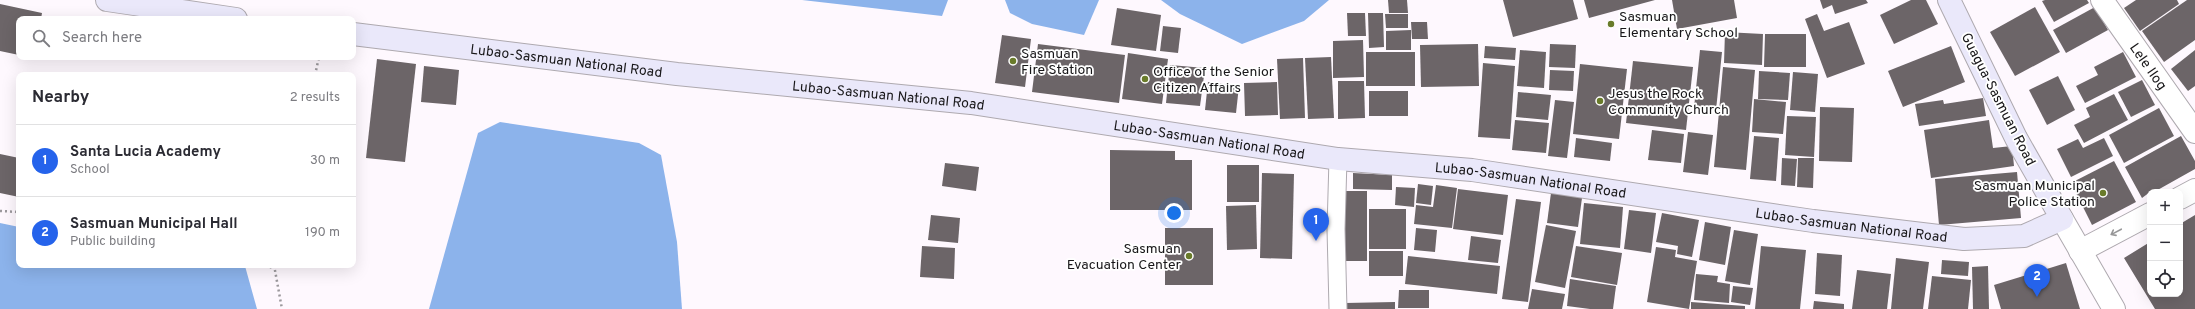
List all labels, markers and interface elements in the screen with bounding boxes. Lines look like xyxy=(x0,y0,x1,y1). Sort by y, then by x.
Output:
place label: Sasmuan Elementary School xyxy=(1619,9,1738,42)
search box xyxy=(16,16,356,60)
marker: Sasmuan Elementary School xyxy=(1606,19,1616,29)
icon: search xyxy=(30,27,52,49)
text: Search here xyxy=(62,29,142,48)
street label: Guagua-Sasmuan Road xyxy=(1957,30,2039,169)
street label: Lele Ilog xyxy=(2125,40,2170,94)
street label: Lubao-Sasmuan National Road xyxy=(469,42,663,82)
place label: Sasmuan Fire Station xyxy=(1021,46,1093,79)
marker: Sasmuan Fire Station xyxy=(1008,56,1018,66)
place label: Office of the Senior Citizen Affairs xyxy=(1153,64,1275,97)
marker: Office of the Senior Citizen Affairs xyxy=(1140,74,1150,84)
street label: Lubao-Sasmuan National Road xyxy=(791,78,986,115)
place label: Jesus the Rock Community Church xyxy=(1608,86,1729,119)
text: Nearby xyxy=(32,87,89,109)
text: 2 results xyxy=(290,90,340,106)
marker: Jesus the Rock Community Church xyxy=(1595,96,1605,106)
street label: Lubao-Sasmuan National Road xyxy=(1112,118,1306,164)
text: Santa Lucia Academy xyxy=(70,143,221,162)
text: 1 xyxy=(42,153,48,169)
text: 30 m xyxy=(310,153,340,169)
street label: Lubao-Sasmuan National Road xyxy=(1434,160,1627,203)
text: School xyxy=(70,162,110,178)
place label: Sasmuan Municipal Police Station xyxy=(1974,178,2095,211)
marker: Sasmuan Municipal Police Station xyxy=(2098,188,2108,198)
map controls xyxy=(2147,189,2183,297)
button: + xyxy=(2147,189,2183,225)
your location xyxy=(1164,203,1184,223)
street label: Lubao-Sasmuan National Road xyxy=(1754,205,1948,247)
pin: 1 xyxy=(1303,208,1329,241)
text: Sasmuan Municipal Hall xyxy=(70,215,238,234)
text: 2 xyxy=(41,225,49,241)
text: 190 m xyxy=(305,225,340,241)
button: − xyxy=(2147,225,2183,261)
one-way arrow xyxy=(2110,229,2122,236)
text: Public building xyxy=(70,234,156,250)
place label: Sasmuan Evacuation Center xyxy=(1067,241,1182,274)
marker: Sasmuan Evacuation Center xyxy=(1184,251,1194,261)
button: locate xyxy=(2147,261,2183,297)
pin: 2 xyxy=(2024,264,2050,297)

